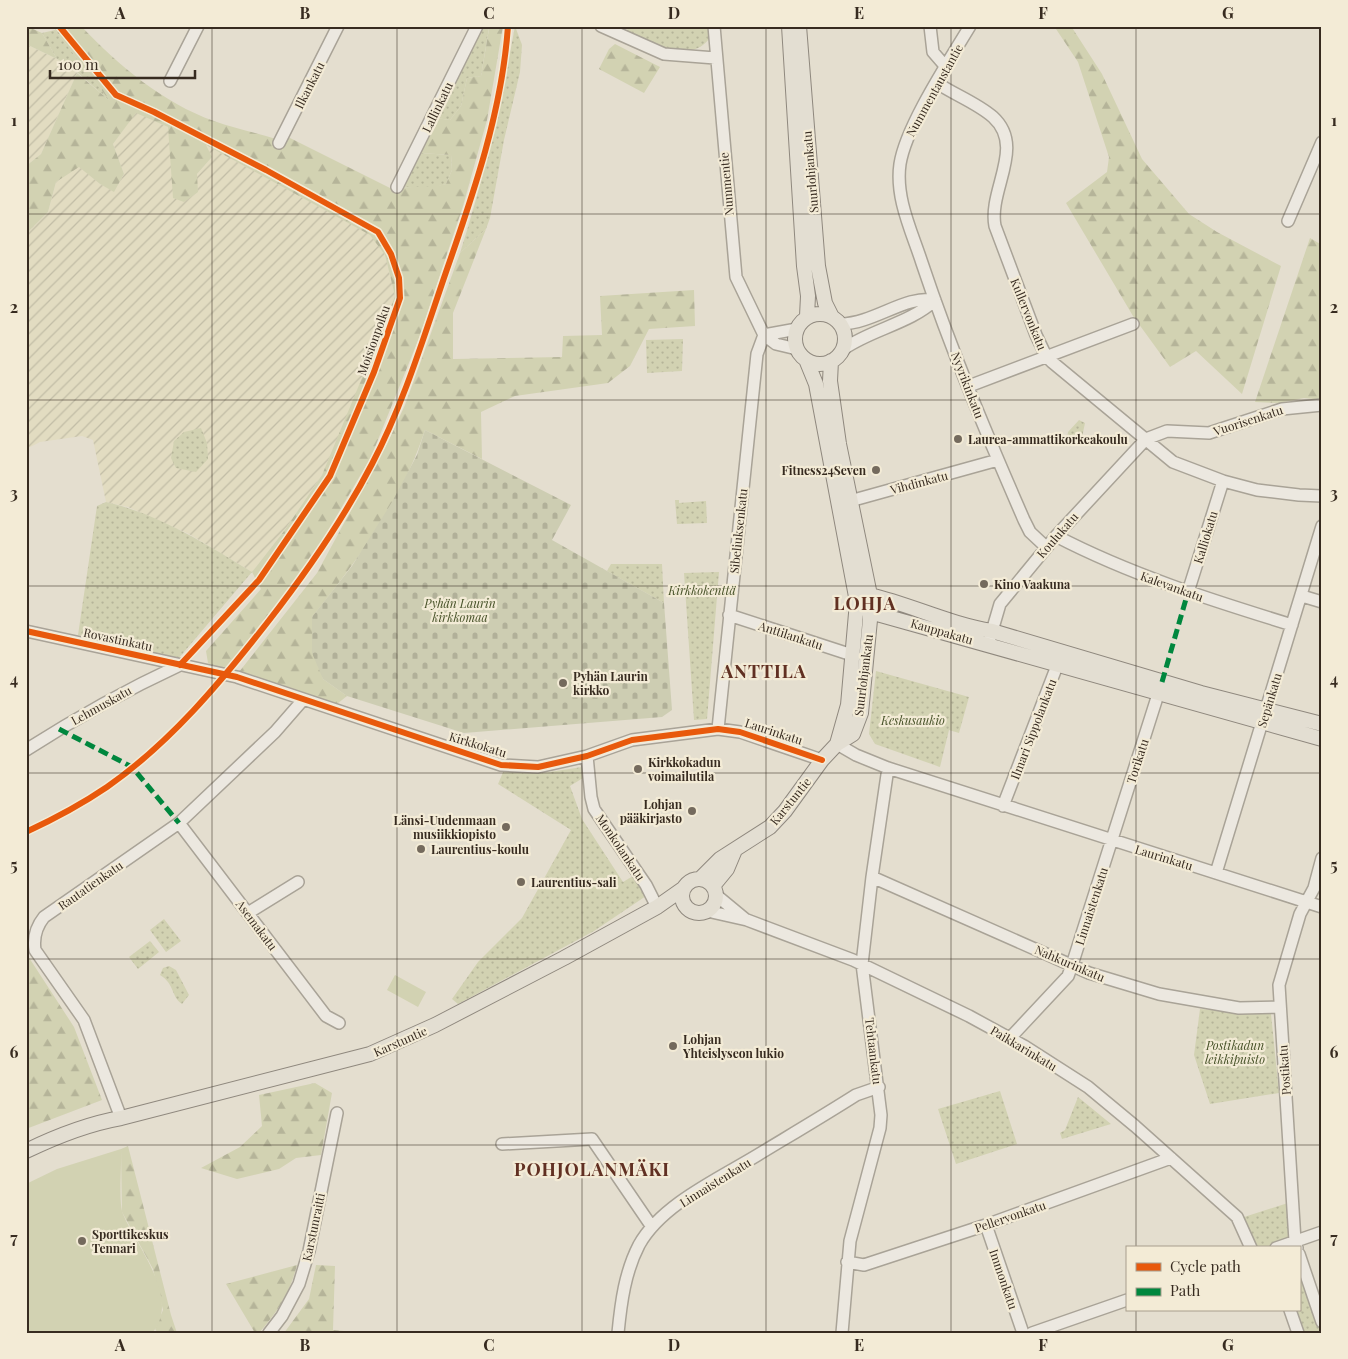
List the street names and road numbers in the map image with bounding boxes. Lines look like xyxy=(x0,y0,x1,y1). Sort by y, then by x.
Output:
street label: Nummentaustantie xyxy=(902,41,966,139)
street label: Ilkankatu xyxy=(290,59,328,111)
street label: Lallinkatu xyxy=(418,79,456,135)
street label: Suurlohjankatu xyxy=(798,130,822,214)
street label: Nummentie xyxy=(715,152,737,216)
street label: Kullervonkatu xyxy=(1007,276,1051,352)
street label: Moisionpolku xyxy=(353,303,393,377)
street label: Nyyrikinkatu xyxy=(948,349,988,421)
street label: Vuorisenkatu xyxy=(1210,401,1285,439)
street label: Vihdinkatu xyxy=(887,467,950,498)
street label: Sibeliuksenkatu xyxy=(726,488,750,574)
street label: Koulukatu xyxy=(1033,509,1081,561)
street label: Kalliokatu xyxy=(1189,509,1221,565)
street label: Kalevankatu xyxy=(1138,567,1206,605)
street label: Kauppakatu xyxy=(909,614,975,648)
street label: Anttilankatu xyxy=(756,617,825,653)
street label: Rovastinkatu xyxy=(82,624,154,654)
street label: Suurlohjankatu xyxy=(850,633,876,717)
street label: Sepänkatu xyxy=(1253,671,1285,729)
street label: Ilmari Sippolankatu xyxy=(1006,676,1060,782)
street label: Lehmuskatu xyxy=(68,682,134,728)
street label: Laurinkatu xyxy=(743,714,805,748)
street label: Kirkkokatu xyxy=(447,728,509,760)
street label: Torikatu xyxy=(1122,737,1152,785)
street label: Karstuntie xyxy=(766,774,814,828)
street label: Monkolankatu xyxy=(593,811,649,883)
street label: Laurinkatu xyxy=(1133,841,1195,873)
street label: Rautatienkatu xyxy=(54,857,126,913)
street label: Linnaistenkatu xyxy=(1071,865,1111,947)
street label: Asemakatu xyxy=(232,896,281,954)
street label: Nahkurinkatu xyxy=(1033,941,1107,985)
street label: Tehtaankatu xyxy=(862,1017,886,1085)
street label: Karstuntie xyxy=(371,1022,429,1060)
street label: Paikkarinkatu xyxy=(988,1022,1060,1074)
street label: Postikatu xyxy=(1274,1044,1294,1096)
street label: Linnaistenkatu xyxy=(676,1154,754,1210)
street label: Karstunraitti xyxy=(298,1191,328,1263)
street label: Pellervonkatu xyxy=(972,1196,1048,1236)
street label: Immonkatu xyxy=(986,1247,1022,1311)

